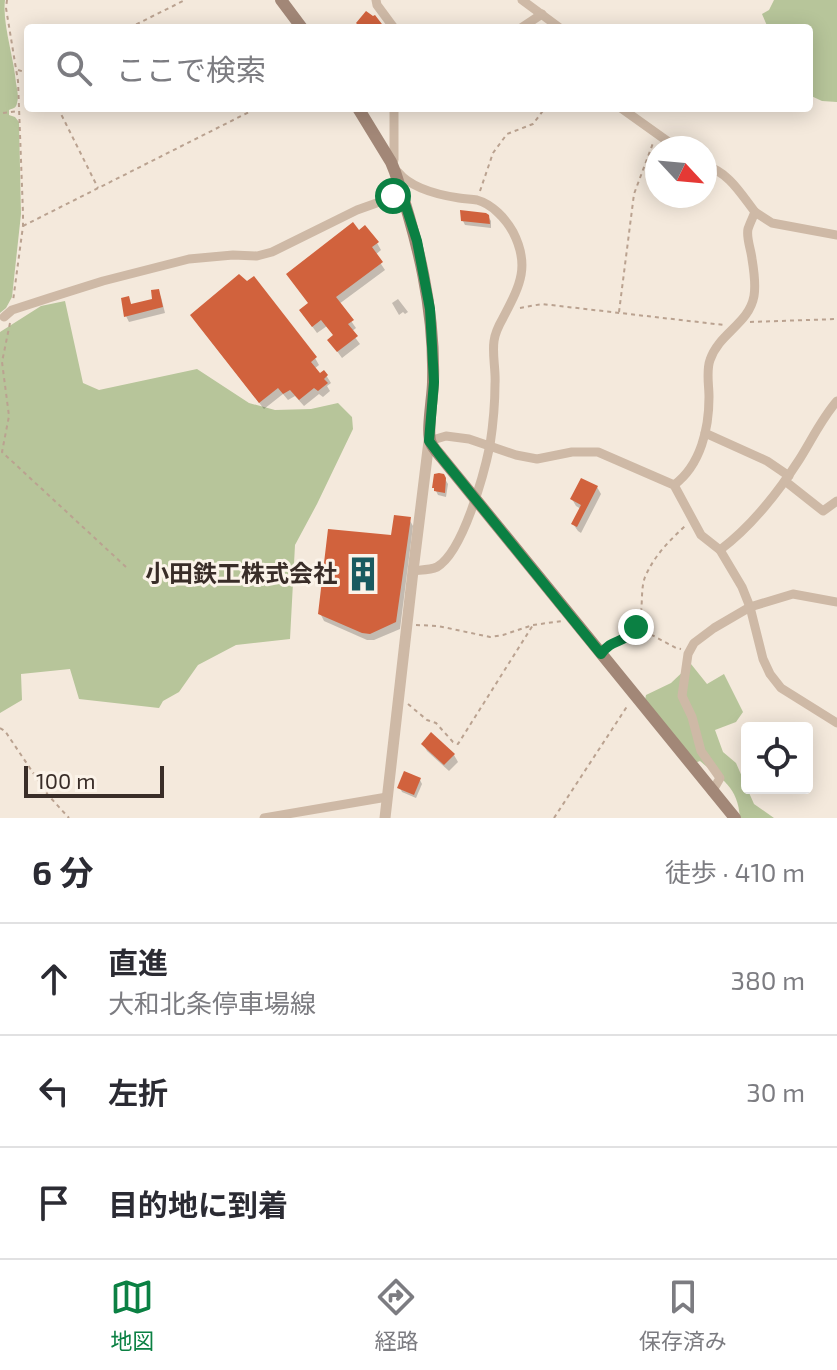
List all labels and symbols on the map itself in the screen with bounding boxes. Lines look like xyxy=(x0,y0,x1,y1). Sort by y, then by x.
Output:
north arrow xyxy=(645,136,717,208)
route start xyxy=(375,178,411,214)
building icon: 小田鉄工株式会社 xyxy=(344,555,382,593)
place label: 小田鉄工株式会社 xyxy=(145,558,337,587)
route end xyxy=(618,609,654,645)
scale bar xyxy=(24,762,164,798)

